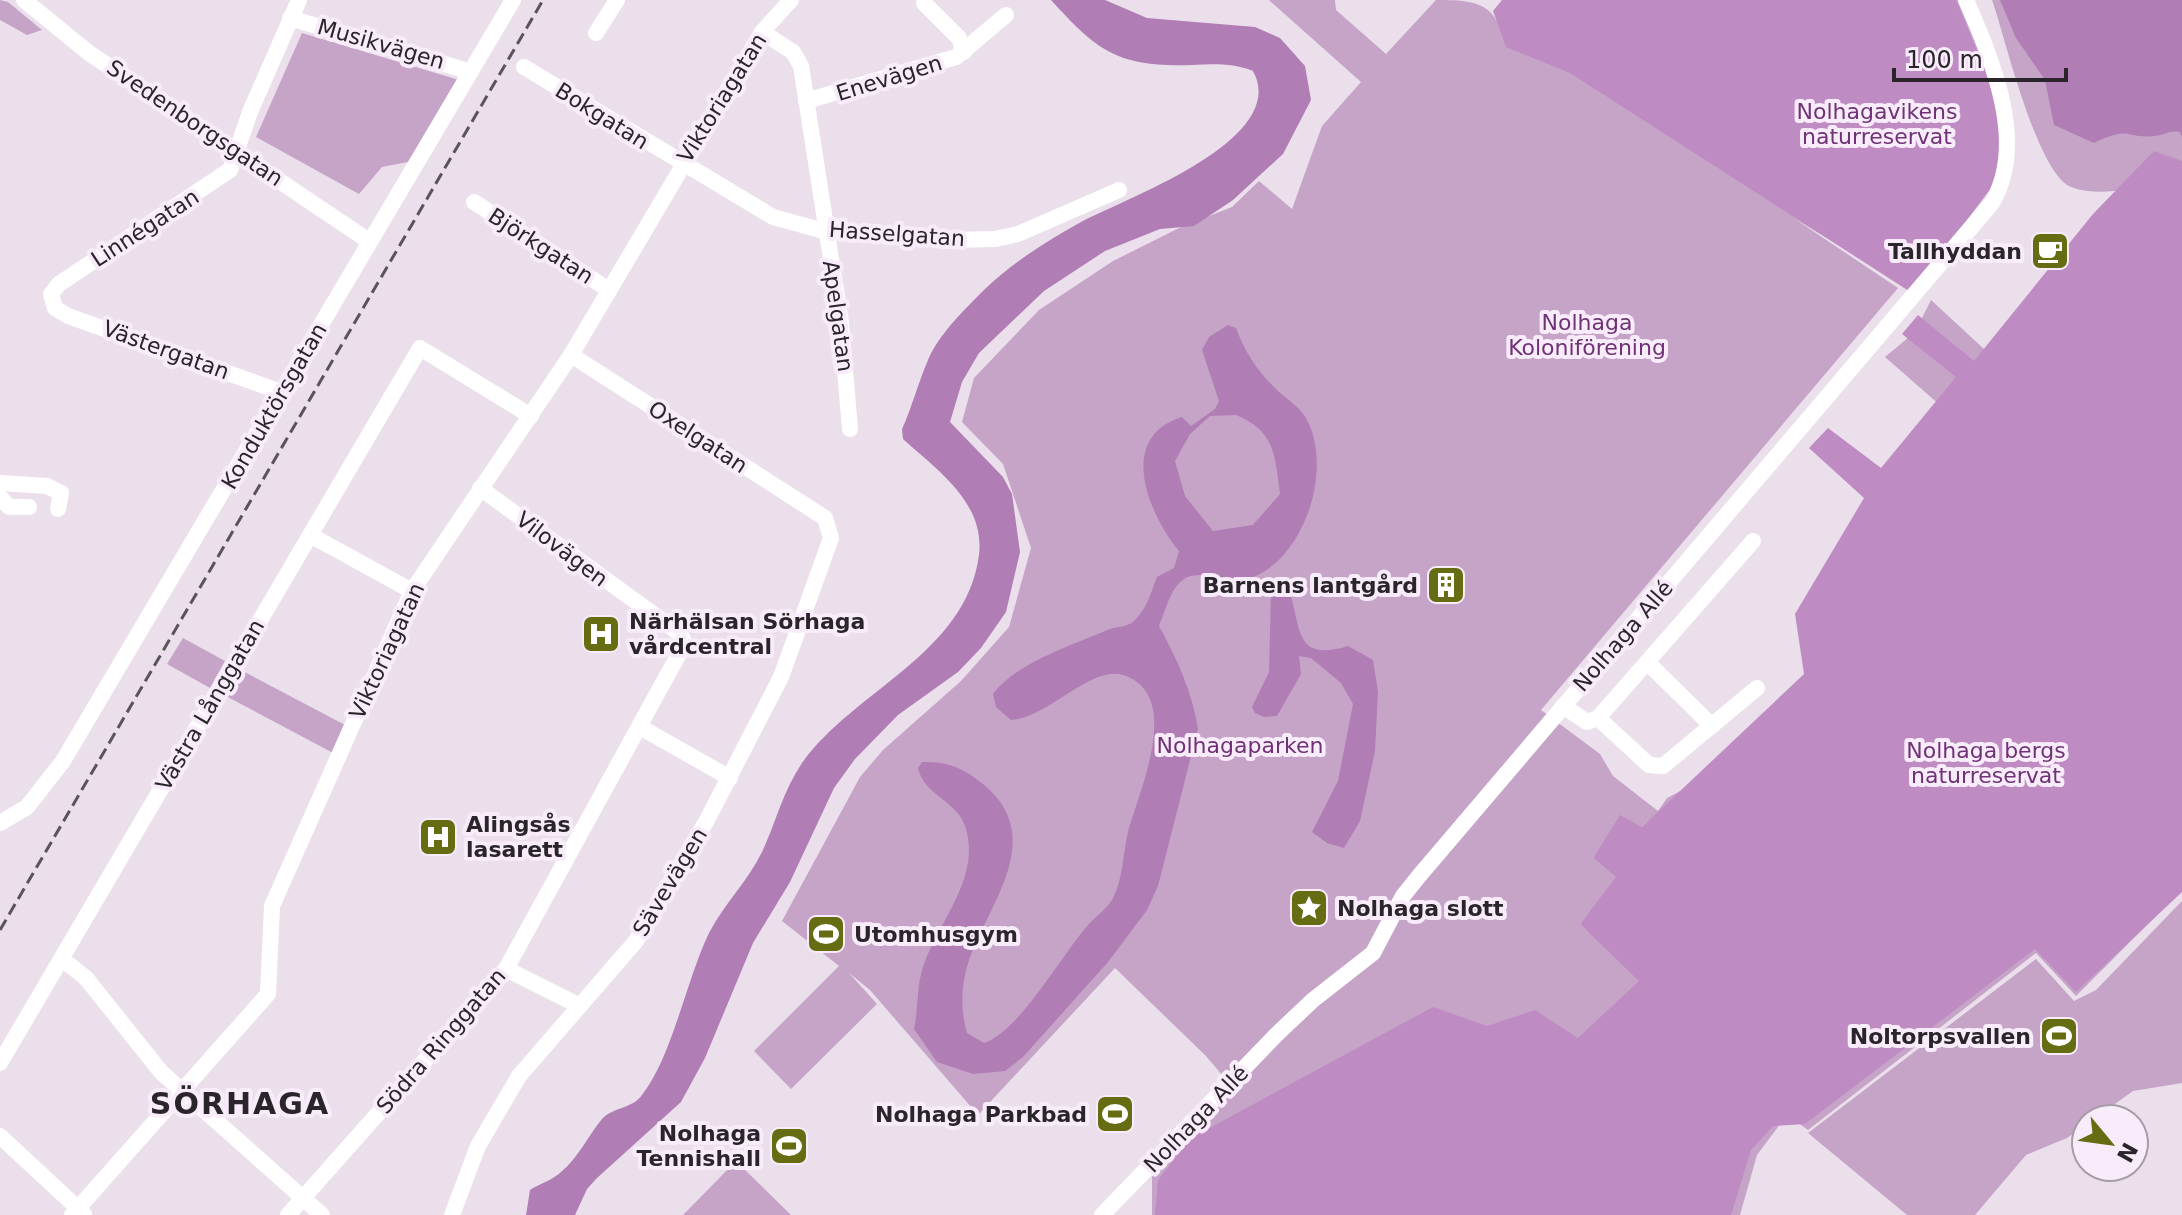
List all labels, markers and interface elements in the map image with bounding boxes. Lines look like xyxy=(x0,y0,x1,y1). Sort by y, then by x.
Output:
street label: Musikvägen xyxy=(315,14,447,74)
street label: Viktoriagatan xyxy=(672,29,772,167)
scale bar xyxy=(1894,32,2066,82)
text: 100 m xyxy=(1906,46,1983,74)
street label: Enevägen xyxy=(833,50,945,106)
street label: Svedenborgsgatan xyxy=(102,55,288,191)
street label: Bokgatan xyxy=(551,78,653,154)
park label: Nolhagavikens naturreservat xyxy=(1797,99,1957,149)
street label: Linnégatan xyxy=(86,184,204,272)
street label: Björkgatan xyxy=(484,203,598,289)
street label: Hasselgatan xyxy=(828,217,966,251)
cafe icon: Tallhyddan xyxy=(2029,230,2071,272)
place label: Tallhyddan xyxy=(1888,239,2022,264)
street label: Apelgatan xyxy=(818,259,858,373)
park label: Nolhaga Koloniförening xyxy=(1508,310,1666,360)
street label: Västergatan xyxy=(99,316,233,384)
street label: Konduktörsgatan xyxy=(216,319,332,493)
street label: Oxelgatan xyxy=(644,396,752,478)
street label: Vilovägen xyxy=(511,506,613,592)
building icon: Barnens lantgård xyxy=(1425,564,1467,606)
place label: Barnens lantgård xyxy=(1203,573,1418,598)
street label: Nolhaga Allé xyxy=(1568,575,1678,697)
street label: Viktoriagatan xyxy=(344,579,430,723)
place label: Närhälsan Sörhaga vårdcentral xyxy=(629,609,865,659)
hospital icon: Närhälsan Sörhaga vårdcentral xyxy=(580,613,622,655)
street label: Västra Långgatan xyxy=(151,615,269,795)
park label: Nolhagaparken xyxy=(1157,733,1323,758)
park label: Nolhaga bergs naturreservat xyxy=(1906,738,2066,788)
place label: Alingsås lasarett xyxy=(466,812,571,862)
hospital icon: Alingsås lasarett xyxy=(417,816,459,858)
street label: Sävevägen xyxy=(628,823,712,941)
place icon: Nolhaga slott xyxy=(1288,887,1330,929)
place label: Nolhaga slott xyxy=(1337,896,1504,921)
sports icon: Utomhusgym xyxy=(805,913,847,955)
place label: Utomhusgym xyxy=(854,922,1018,947)
street label: Södra Ringgatan xyxy=(371,963,511,1119)
sports icon: Noltorpsvallen xyxy=(2038,1015,2080,1057)
place label: Noltorpsvallen xyxy=(1850,1024,2031,1049)
street label: Nolhaga Allé xyxy=(1139,1060,1253,1178)
district label: SÖRHAGA xyxy=(150,1085,330,1121)
sports icon: Nolhaga Parkbad xyxy=(1094,1093,1136,1135)
place label: Nolhaga Parkbad xyxy=(875,1102,1087,1127)
north arrow xyxy=(2070,1103,2150,1183)
place label: Nolhaga Tennishall xyxy=(636,1121,761,1171)
sports icon: Nolhaga Tennishall xyxy=(768,1125,810,1167)
text: N xyxy=(2112,1138,2142,1167)

